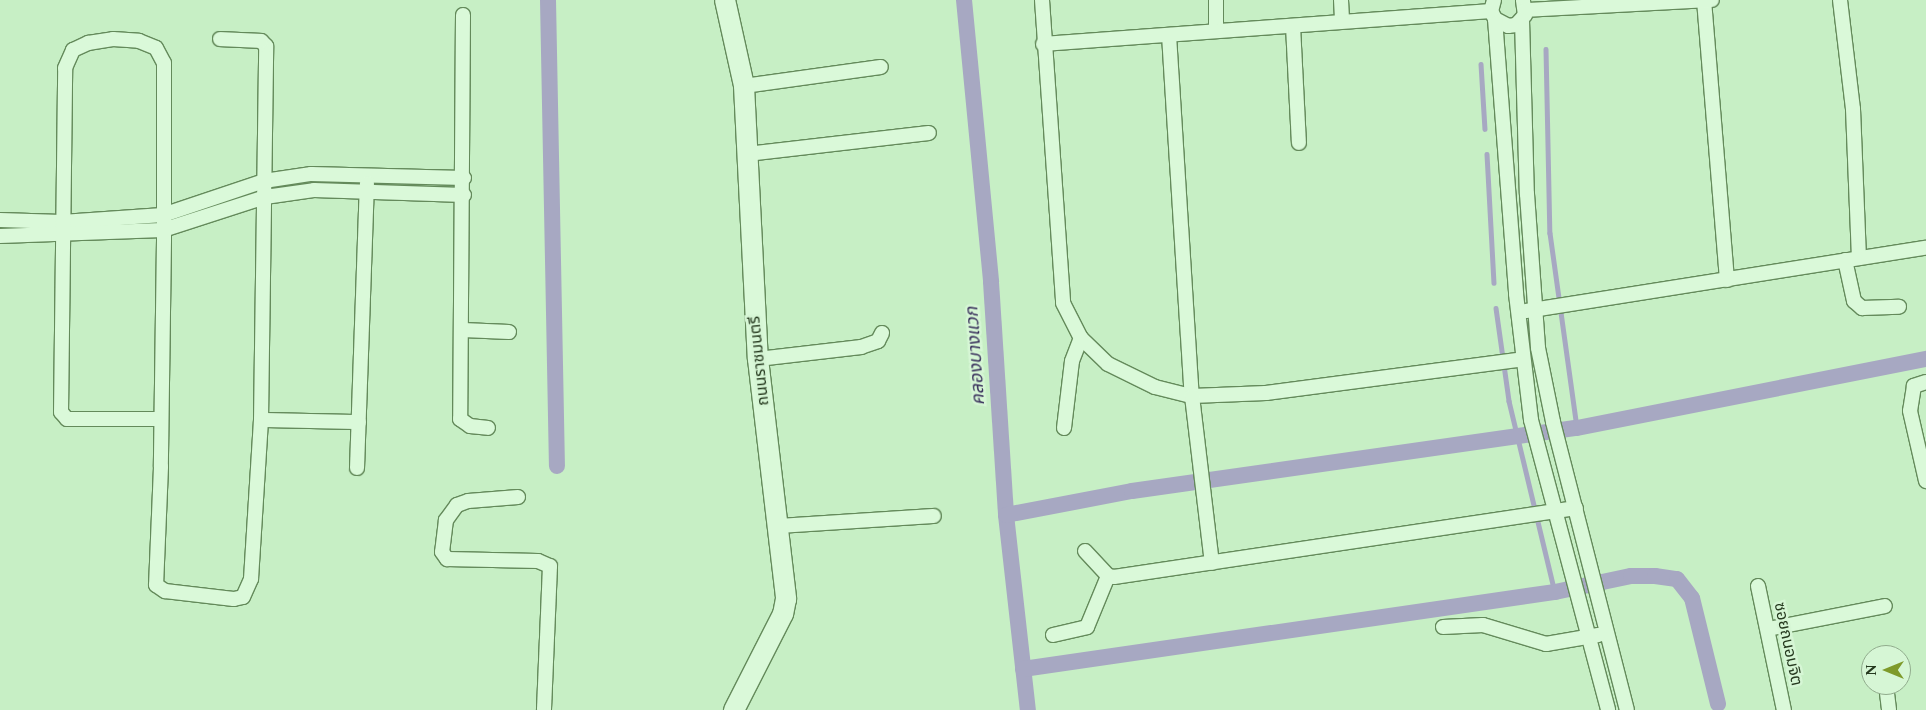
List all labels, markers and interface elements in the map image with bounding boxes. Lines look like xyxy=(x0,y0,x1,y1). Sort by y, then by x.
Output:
water label: คลองบางแวก xyxy=(962,306,990,406)
street label: ถนนราชมนตรี xyxy=(745,315,773,407)
street label: ซอยถนอมจิต xyxy=(1770,601,1806,687)
north arrow xyxy=(1861,645,1911,695)
text: N xyxy=(1861,664,1882,676)

